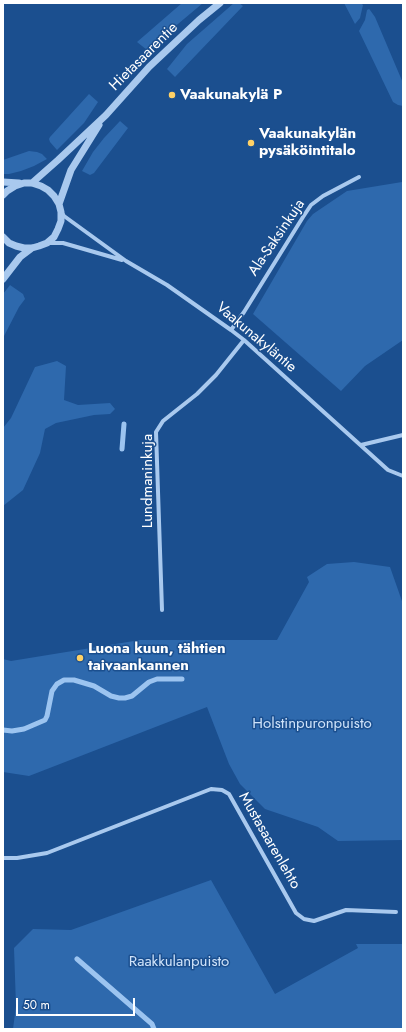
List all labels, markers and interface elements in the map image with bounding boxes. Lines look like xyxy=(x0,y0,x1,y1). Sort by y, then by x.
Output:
street label: Hietasaarentie xyxy=(106,19,182,95)
place label: Vaakunakylä P xyxy=(180,86,282,104)
marker: Vaakunakylä P xyxy=(167,90,177,100)
place label: Vaakunakylän pysäköintitalo xyxy=(259,125,356,160)
marker: Vaakunakylän pysäköintitalo xyxy=(246,138,256,148)
street label: Ala-Saksinkuja xyxy=(245,196,309,280)
street label: Vaakunakyläntie xyxy=(212,299,300,377)
street label: Lundmaninkuja xyxy=(139,434,157,528)
place label: Luona kuun, tähtien taivaankannen xyxy=(88,640,226,675)
marker: Luona kuun, tähtien taivaankannen xyxy=(75,653,85,663)
park label: Holstinpuronpuisto xyxy=(252,715,372,733)
street label: Mustasaarenlehto xyxy=(234,789,304,893)
park label: Raakkulanpuisto xyxy=(129,953,229,971)
scale bar xyxy=(18,990,137,1016)
text: 50 m xyxy=(23,996,50,1014)

